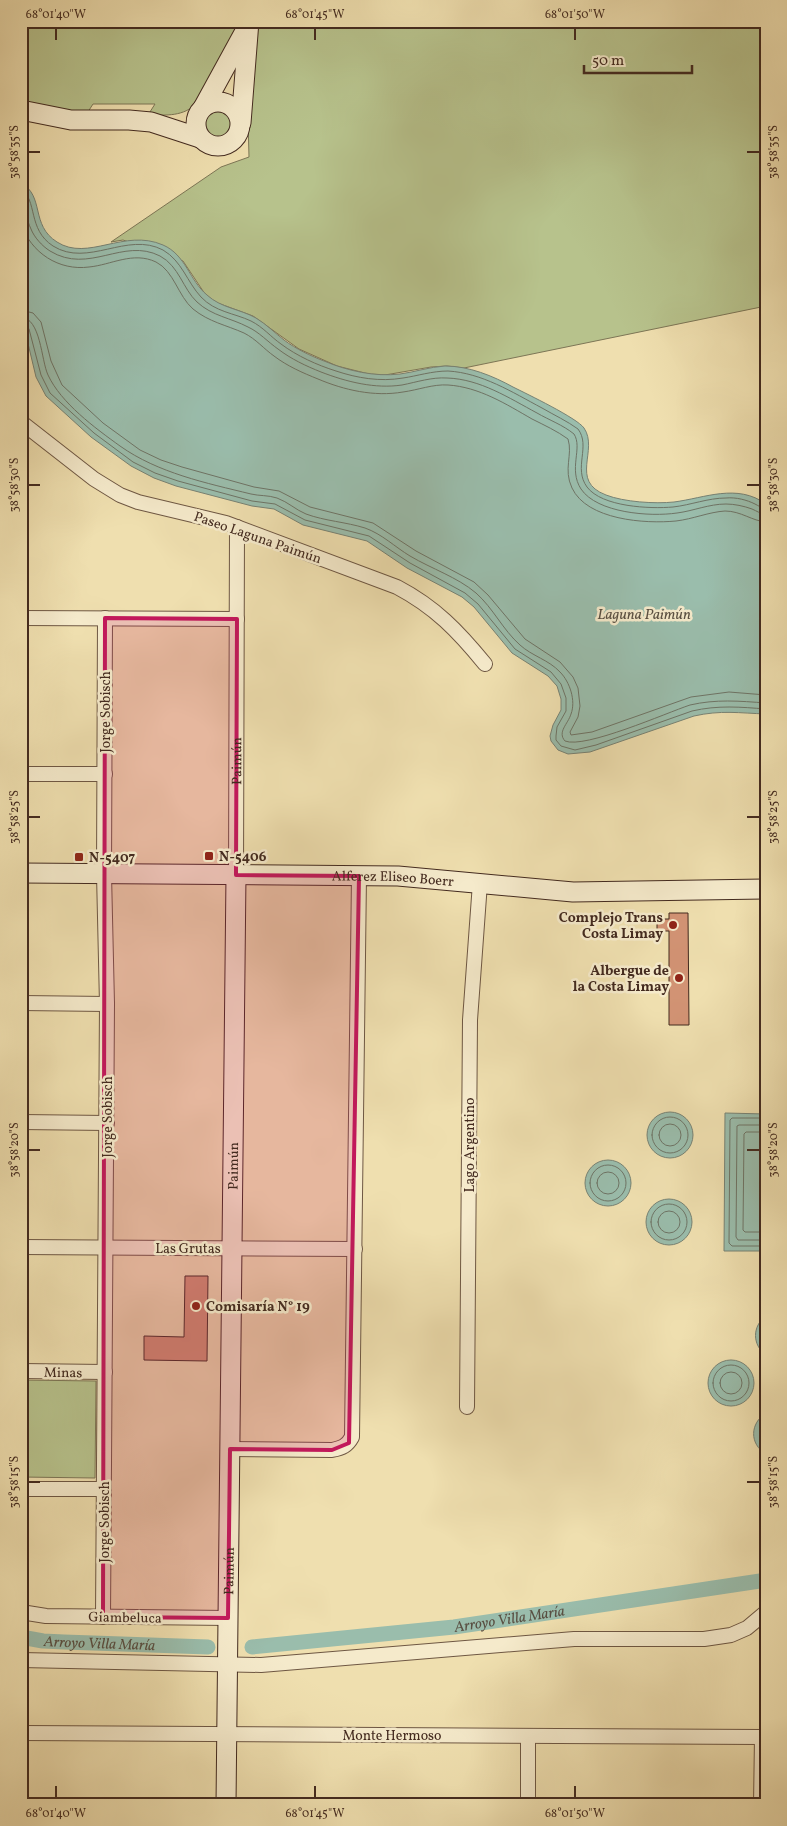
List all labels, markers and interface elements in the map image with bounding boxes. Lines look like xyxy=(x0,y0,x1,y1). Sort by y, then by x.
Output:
text: 68°01'40"W xyxy=(26,7,86,23)
text: 68°01'45"W xyxy=(285,7,345,23)
text: 68°01'50"W xyxy=(545,7,605,23)
scale bar xyxy=(584,42,692,74)
text: 50 m xyxy=(592,51,624,72)
text: 38°58'35"S xyxy=(7,125,23,179)
text: 38°58'35"S xyxy=(766,125,782,179)
text: 38°58'30"S xyxy=(7,458,23,512)
text: 38°58'30"S xyxy=(766,458,782,512)
street label: Paseo Laguna Paimún xyxy=(191,508,324,569)
water label: Laguna Paimún xyxy=(597,605,691,626)
street label: Jorge Sobisch xyxy=(97,671,116,753)
street label: Paimún xyxy=(228,737,247,785)
text: 38°58'25"S xyxy=(7,790,23,844)
text: 38°58'25"S xyxy=(766,790,782,844)
place label: N-5406 xyxy=(219,848,267,867)
place label: N-5407 xyxy=(89,849,136,868)
marker: N-5406 xyxy=(203,850,215,862)
marker: N-5407 xyxy=(73,851,85,863)
street label: Alferez Eliseo Boerr xyxy=(332,867,455,892)
place label: Complejo Trans Costa Limay xyxy=(559,909,663,944)
marker: Complejo Trans Costa Limay xyxy=(667,919,679,931)
place label: Albergue de la Costa Limay xyxy=(573,962,669,997)
marker: Albergue de la Costa Limay xyxy=(673,972,685,984)
street label: Jorge Sobisch xyxy=(99,1076,118,1158)
street label: Lago Argentino xyxy=(461,1097,480,1193)
text: 38°58'20"S xyxy=(7,1122,23,1178)
text: 38°58'20"S xyxy=(766,1122,782,1178)
street label: Paimún xyxy=(225,1142,244,1190)
street label: Las Grutas xyxy=(155,1240,221,1259)
place label: Comisaría N° 19 xyxy=(206,1298,310,1317)
marker: Comisaría N° 19 xyxy=(190,1300,202,1312)
street label: Minas xyxy=(44,1364,82,1383)
text: 38°58'15"S xyxy=(7,1456,23,1508)
text: 38°58'15"S xyxy=(766,1456,782,1508)
street label: Jorge Sobisch xyxy=(96,1481,115,1563)
street label: Paimún xyxy=(220,1547,240,1595)
water label: Arroyo Villa María xyxy=(452,1601,566,1639)
street label: Giambeluca xyxy=(88,1608,162,1629)
water label: Arroyo Villa María xyxy=(42,1632,156,1657)
street label: Monte Hermoso xyxy=(342,1727,442,1746)
text: 68°01'40"W xyxy=(26,1806,86,1822)
text: 68°01'45"W xyxy=(285,1806,345,1822)
text: 68°01'50"W xyxy=(545,1806,605,1822)

